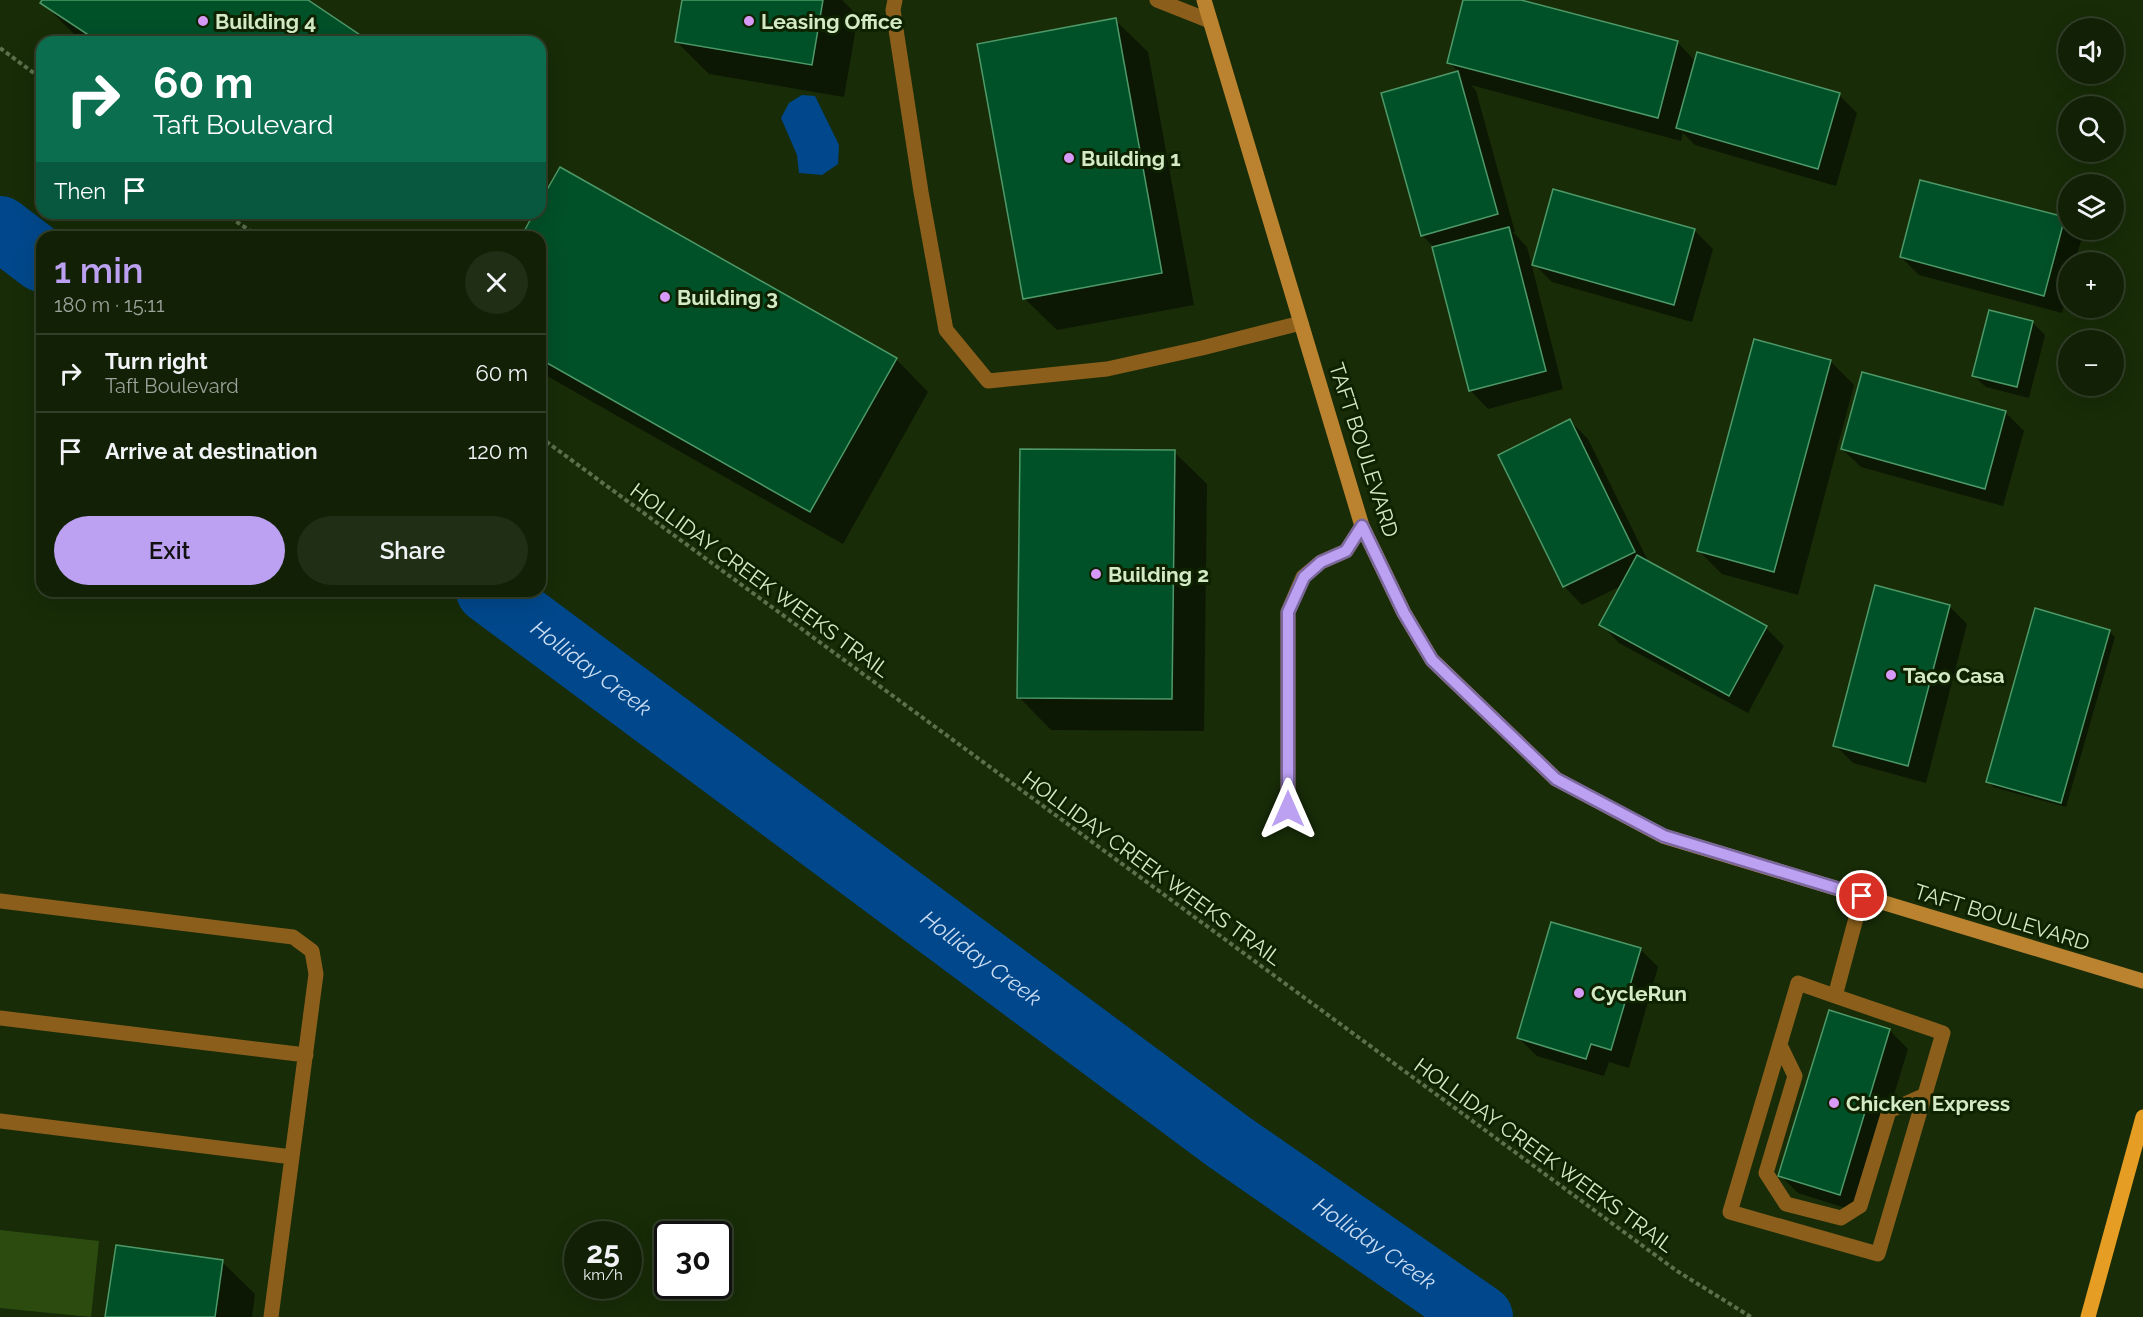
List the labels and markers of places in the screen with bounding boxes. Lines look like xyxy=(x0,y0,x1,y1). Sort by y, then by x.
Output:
place label: Building 4 xyxy=(215,9,316,34)
place label: Leasing Office xyxy=(761,9,903,34)
marker: Building 4 xyxy=(196,14,210,28)
marker: Leasing Office xyxy=(742,14,756,28)
place label: Building 1 xyxy=(1081,146,1181,171)
marker: Building 1 xyxy=(1062,151,1076,165)
place label: Building 3 xyxy=(677,285,778,310)
marker: Building 3 xyxy=(658,290,672,304)
place label: Building 2 xyxy=(1108,562,1209,587)
marker: Building 2 xyxy=(1089,567,1103,581)
place label: Taco Casa xyxy=(1903,663,2005,688)
marker: Taco Casa xyxy=(1884,668,1898,682)
pin xyxy=(1836,870,1887,921)
place label: CycleRun xyxy=(1591,981,1687,1006)
marker: CycleRun xyxy=(1572,986,1586,1000)
place label: Chicken Express xyxy=(1846,1091,2010,1116)
marker: Chicken Express xyxy=(1827,1096,1841,1110)

